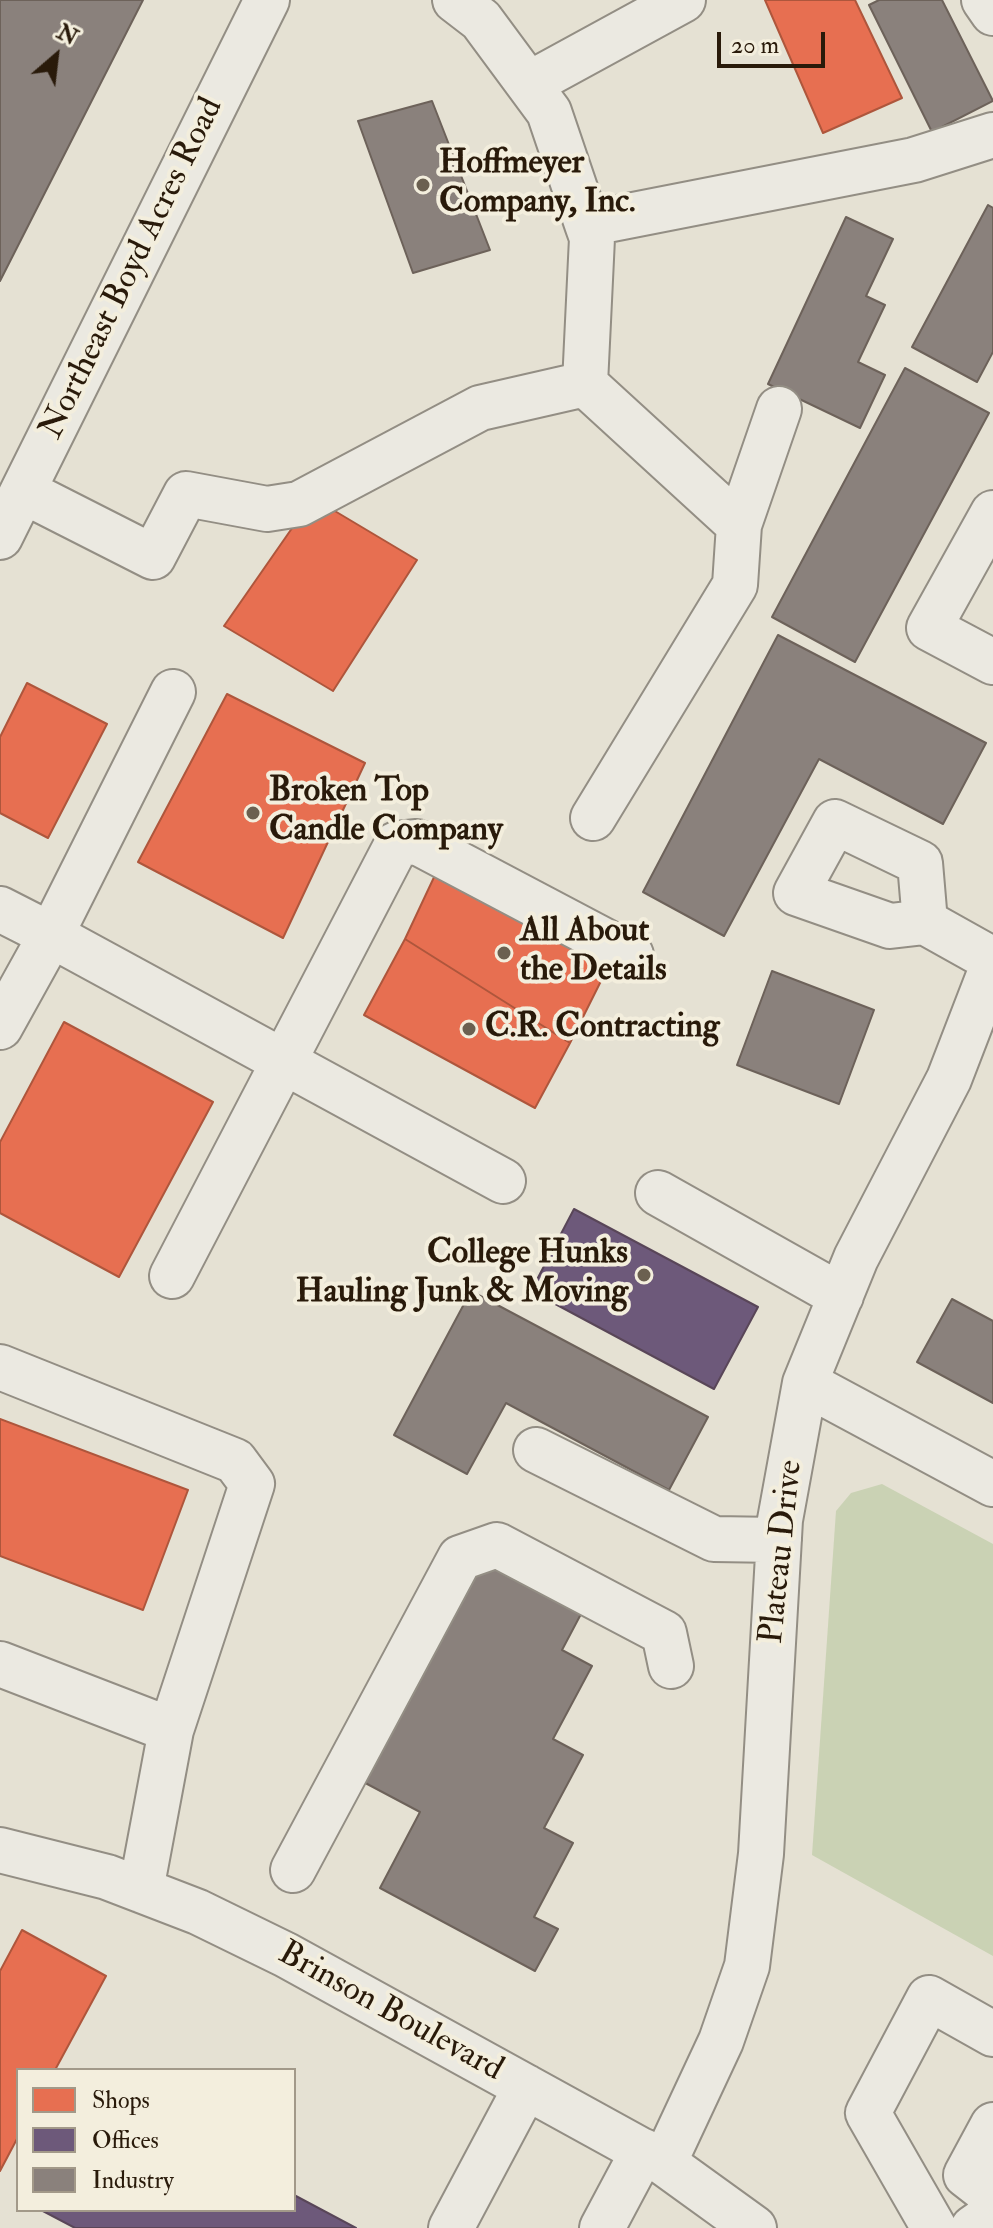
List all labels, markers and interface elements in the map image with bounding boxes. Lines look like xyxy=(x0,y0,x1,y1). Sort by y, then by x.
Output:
north arrow xyxy=(16,16,96,96)
scale bar xyxy=(721,16,829,66)
text: N xyxy=(52,18,83,52)
text: 20 m xyxy=(731,30,779,61)
street label: Northeast Boyd Acres Road xyxy=(33,92,233,446)
place label: Hoffmeyer Company, Inc. xyxy=(439,145,636,224)
marker: Hoffmeyer Company, Inc. xyxy=(414,176,432,194)
place label: Broken Top Candle Company xyxy=(269,773,503,852)
marker: Broken Top Candle Company xyxy=(244,804,262,822)
place label: All About the Details xyxy=(520,913,667,992)
marker: All About the Details xyxy=(495,944,513,962)
place label: C.R. Contracting xyxy=(485,1009,720,1049)
marker: C.R. Contracting xyxy=(460,1020,478,1038)
place label: College Hunks Hauling Junk & Moving xyxy=(296,1235,628,1314)
marker: College Hunks Hauling Junk & Moving xyxy=(635,1266,653,1284)
street label: Plateau Drive xyxy=(753,1458,813,1646)
street label: Brinson Boulevard xyxy=(270,1934,510,2092)
legend xyxy=(16,2068,296,2212)
text: Shops xyxy=(92,2085,150,2116)
text: Offices xyxy=(92,2125,159,2156)
text: Industry xyxy=(92,2165,174,2196)

